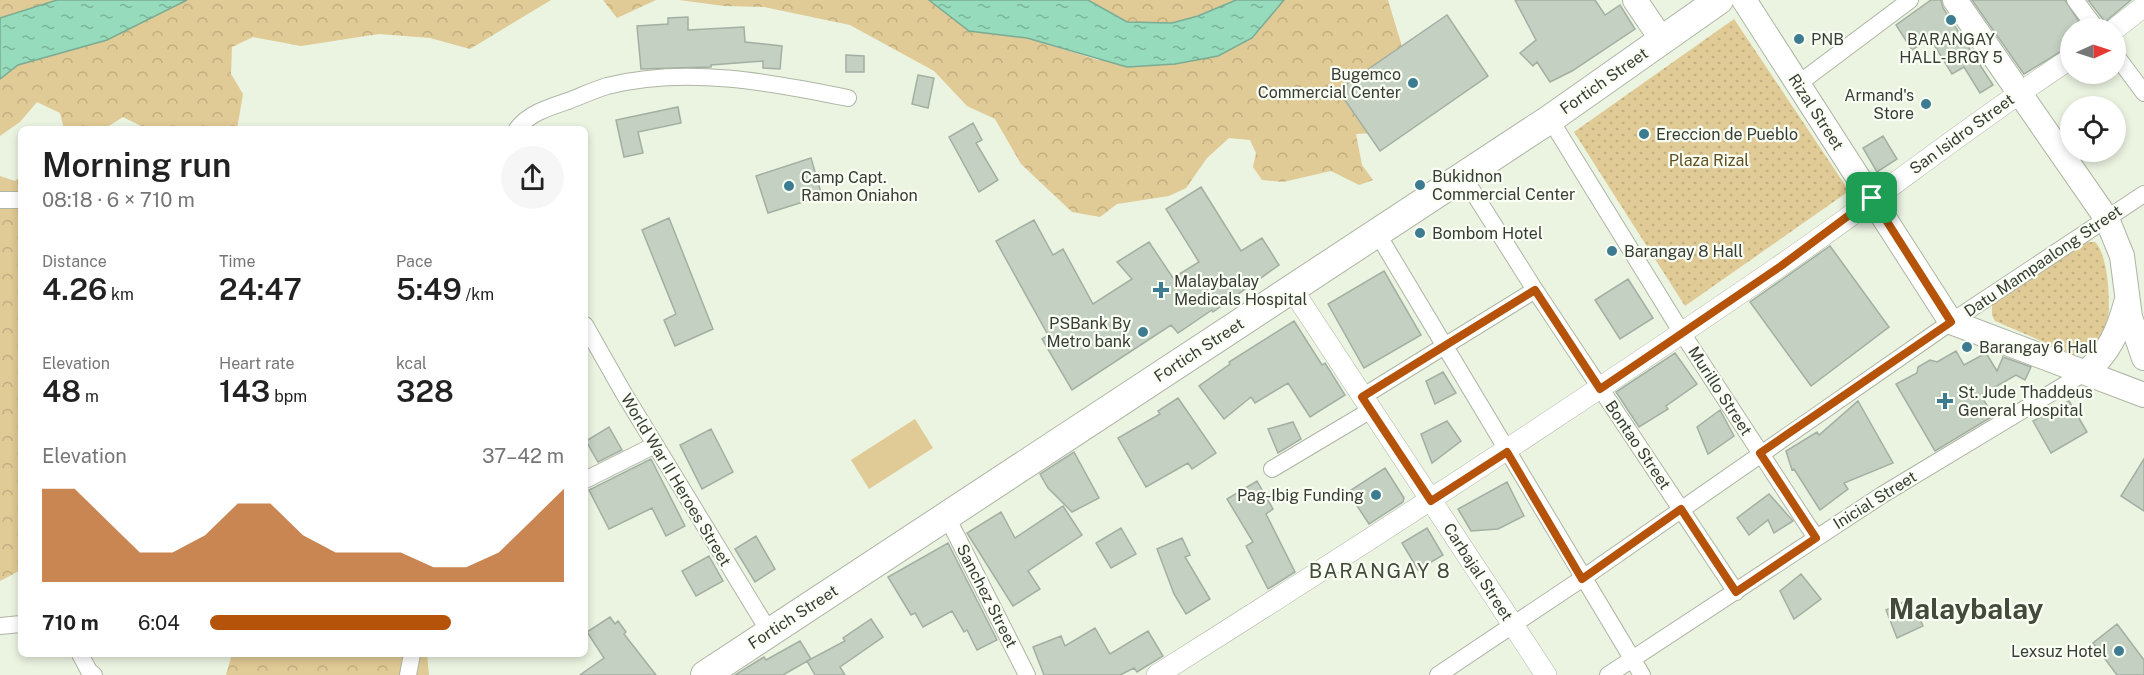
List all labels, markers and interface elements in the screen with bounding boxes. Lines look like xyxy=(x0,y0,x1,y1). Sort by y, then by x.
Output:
marker: BARANGAY HALL-BRGY 5 xyxy=(1944,13,1958,27)
north arrow xyxy=(2060,18,2126,84)
map controls xyxy=(2060,18,2126,162)
place label: PNB xyxy=(1811,30,1844,49)
place label: BARANGAY HALL-BRGY 5 xyxy=(1899,30,2003,67)
marker: PNB xyxy=(1792,32,1806,46)
street label: Fortich Street xyxy=(1556,44,1652,118)
place label: Bugemco Commercial Center xyxy=(1258,65,1401,102)
street label: Rizal Street xyxy=(1784,70,1848,154)
marker: Bugemco Commercial Center xyxy=(1406,76,1420,90)
place label: Armand's Store xyxy=(1844,86,1914,123)
street label: San Isidro Street xyxy=(1906,90,2018,178)
button: locate xyxy=(2060,96,2126,162)
marker: Armand's Store xyxy=(1919,97,1933,111)
place label: Ereccion de Pueblo xyxy=(1656,125,1798,144)
marker: Ereccion de Pueblo xyxy=(1637,127,1651,141)
text: Morning run xyxy=(42,146,231,184)
button: share xyxy=(501,146,564,209)
park label: Plaza Rizal xyxy=(1669,151,1749,170)
place label: Bukidnon Commercial Center xyxy=(1432,167,1575,204)
place label: Camp Capt. Ramon Oniahon xyxy=(801,168,918,205)
pin xyxy=(1846,172,1897,223)
marker: Bukidnon Commercial Center xyxy=(1413,178,1427,192)
marker: Camp Capt. Ramon Oniahon xyxy=(782,179,796,193)
icon: arrive xyxy=(1855,181,1888,214)
text: 08:18 · 6 × 710 m xyxy=(42,188,195,212)
street label: Datu Mampaalong Street xyxy=(1961,201,2125,321)
place label: Bombom Hotel xyxy=(1432,224,1543,243)
marker: Bombom Hotel xyxy=(1413,226,1427,240)
place label: Barangay 8 Hall xyxy=(1624,242,1743,261)
marker: Barangay 8 Hall xyxy=(1605,244,1619,258)
text: Distance xyxy=(42,252,107,271)
text: Time xyxy=(219,252,255,271)
text: Pace xyxy=(396,252,433,271)
text: 4.26 xyxy=(42,271,107,307)
text: 24:47 xyxy=(219,271,302,307)
text: 5:49 xyxy=(396,271,462,307)
place label: Malaybalay Medicals Hospital xyxy=(1174,272,1307,309)
marker: Malaybalay Medicals Hospital xyxy=(1152,281,1170,299)
text: km xyxy=(107,285,134,304)
text: /km xyxy=(462,285,494,304)
place label: PSBank By Metro bank xyxy=(1047,314,1131,351)
street label: Fortich Street xyxy=(1151,314,1247,386)
marker: PSBank By Metro bank xyxy=(1136,325,1150,339)
place label: Barangay 6 Hall xyxy=(1979,338,2098,357)
marker: Barangay 6 Hall xyxy=(1960,340,1974,354)
street label: Murillo Street xyxy=(1684,343,1756,439)
text: Elevation xyxy=(42,354,110,373)
text: Heart rate xyxy=(219,354,295,373)
text: kcal xyxy=(396,354,427,373)
text: 48 xyxy=(42,373,81,409)
text: 143 xyxy=(219,373,270,409)
text: 328 xyxy=(396,373,454,409)
place label: St. Jude Thaddeus General Hospital xyxy=(1958,383,2093,420)
text: m xyxy=(81,387,99,406)
text: bpm xyxy=(270,387,307,406)
street label: World War II Heroes Street xyxy=(617,390,735,570)
marker: St. Jude Thaddeus General Hospital xyxy=(1936,392,1954,410)
street label: Bontao Street xyxy=(1601,397,1675,493)
text: Elevation xyxy=(42,444,127,468)
text: 37–42 m xyxy=(482,444,564,468)
street label: Inicial Street xyxy=(1830,467,1920,533)
place label: Pag-Ibig Funding xyxy=(1237,486,1364,505)
marker: Pag-Ibig Funding xyxy=(1369,488,1383,502)
street label: Carbajal Street xyxy=(1439,520,1517,624)
street label: Sanchez Street xyxy=(953,541,1021,651)
district label: BARANGAY 8 xyxy=(1309,559,1451,583)
street label: Fortich Street xyxy=(745,581,841,653)
district label: Malaybalay xyxy=(1889,592,2044,625)
text: 710 m xyxy=(42,611,99,635)
text: 6:04 xyxy=(138,611,180,635)
place label: Lexsuz Hotel xyxy=(2011,642,2107,661)
marker: Lexsuz Hotel xyxy=(2112,644,2126,658)

